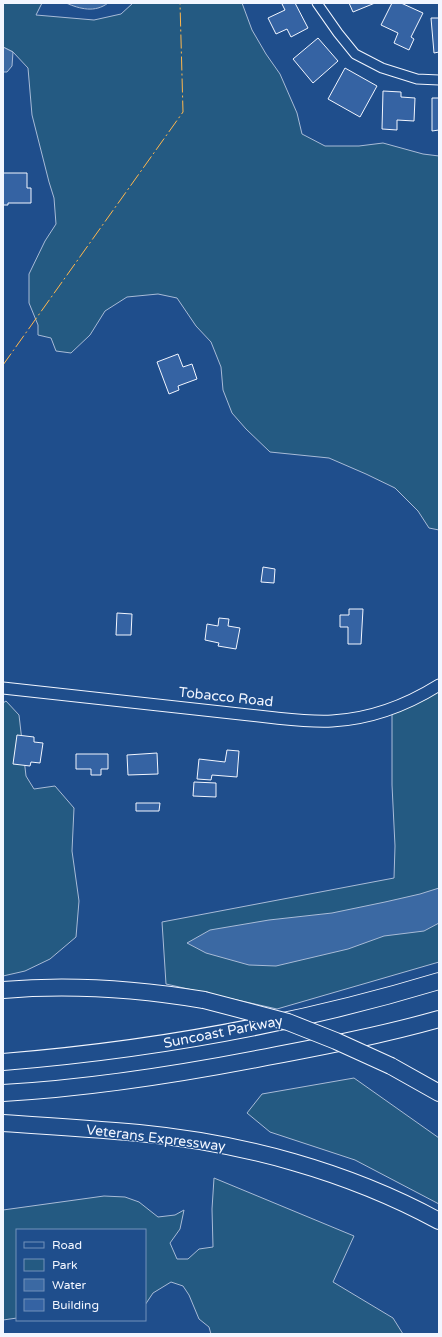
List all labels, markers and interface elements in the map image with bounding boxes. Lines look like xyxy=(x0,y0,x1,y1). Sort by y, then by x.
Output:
street label: Tobacco Road xyxy=(178,684,274,710)
street label: Suncoast Parkway xyxy=(162,1012,285,1052)
street label: Veterans Expressway xyxy=(85,1121,227,1155)
legend xyxy=(16,1229,146,1321)
text: Road xyxy=(52,1238,82,1252)
text: Park xyxy=(52,1258,78,1272)
text: Water xyxy=(52,1278,87,1292)
text: Building xyxy=(52,1298,99,1312)

